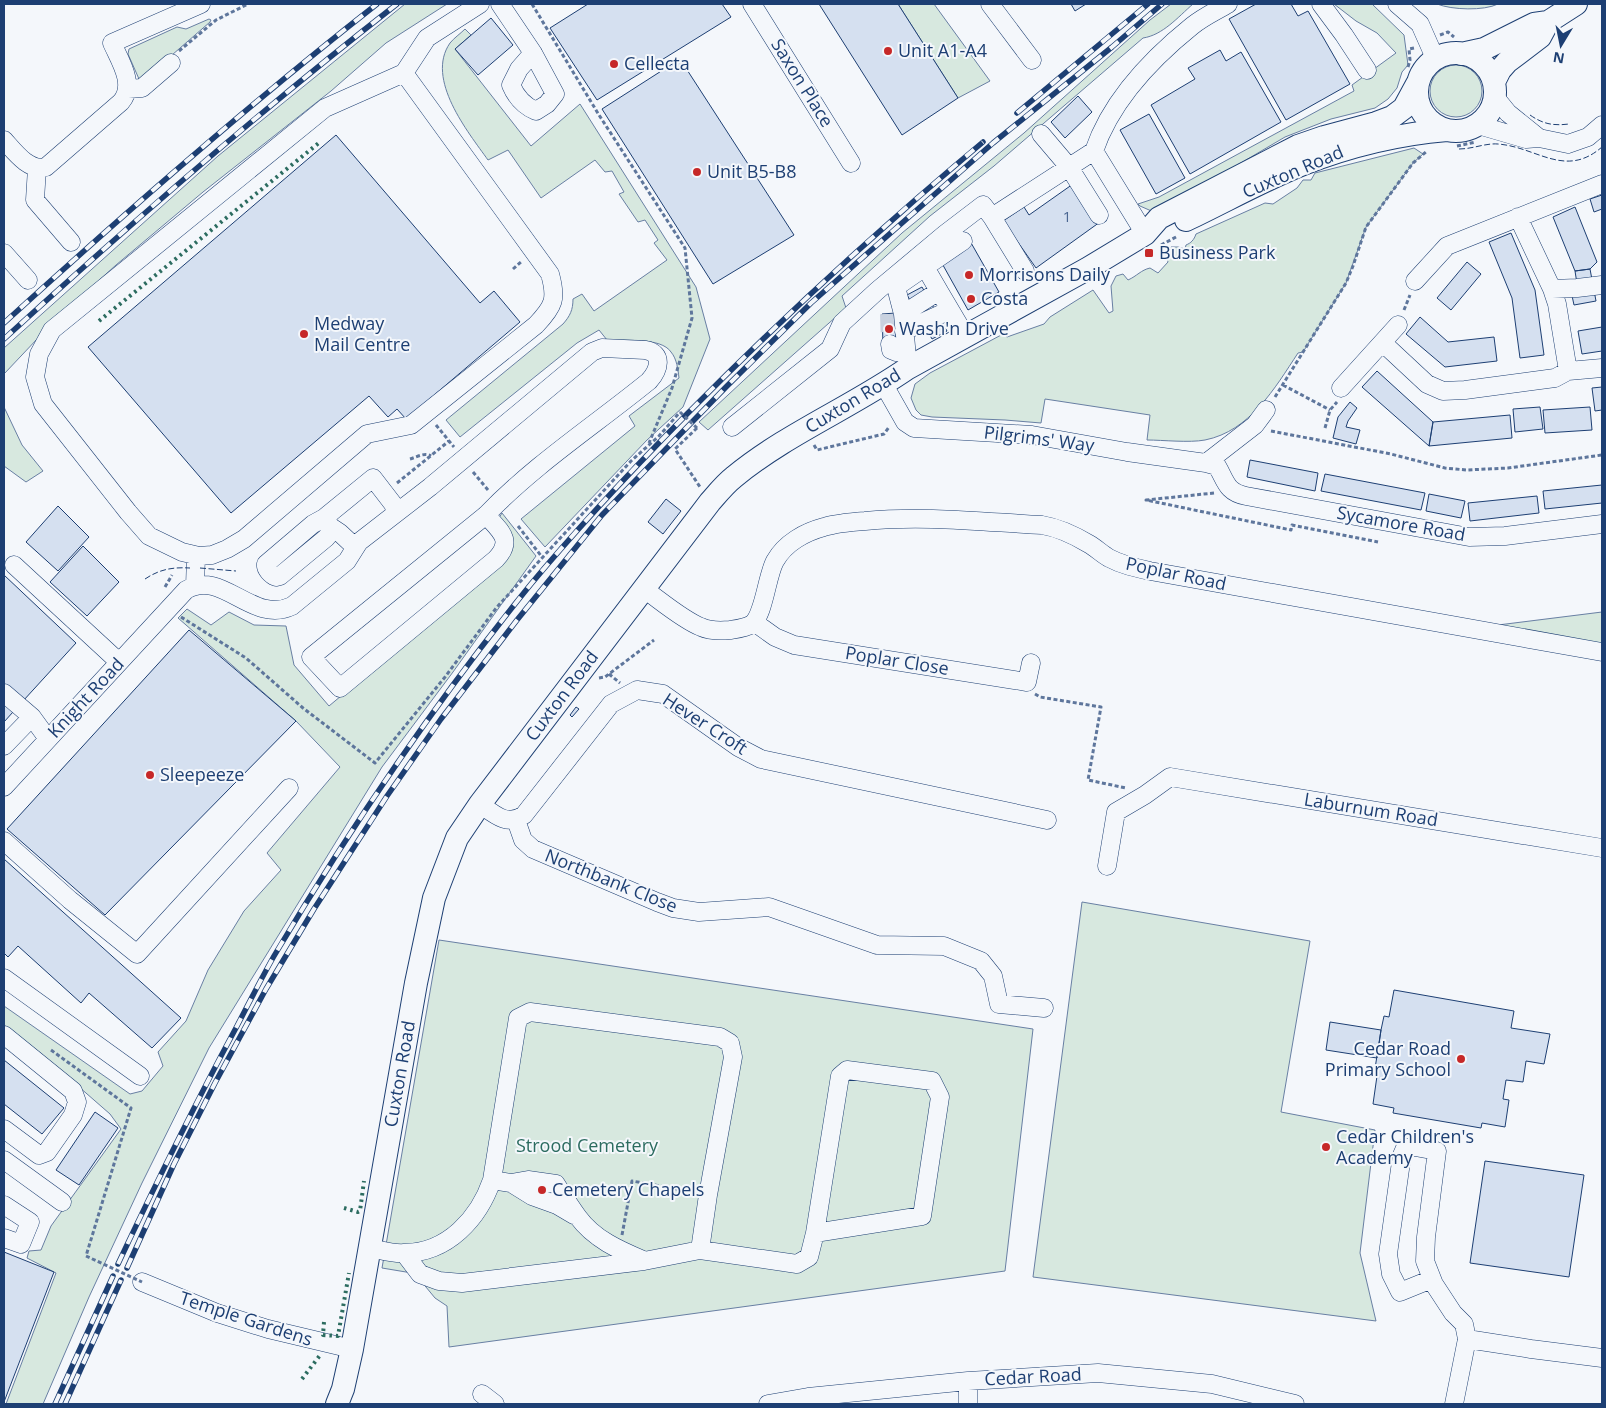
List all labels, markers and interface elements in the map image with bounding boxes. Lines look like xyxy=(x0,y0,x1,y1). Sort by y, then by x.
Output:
north arrow xyxy=(1536,20,1586,70)
street label: Saxon Place xyxy=(766,34,840,131)
place label: Unit A1-A4 xyxy=(898,38,987,62)
marker: Unit A1-A4 xyxy=(882,45,894,57)
text: N xyxy=(1551,48,1566,69)
place label: Cellecta xyxy=(624,51,690,75)
marker: Cellecta xyxy=(608,58,620,70)
street label: Cuxton Road xyxy=(1238,139,1347,203)
place label: Unit B5-B8 xyxy=(707,159,796,183)
marker: Unit B5-B8 xyxy=(691,166,703,178)
house number: 1 xyxy=(1063,206,1071,226)
place label: Business Park xyxy=(1159,240,1276,264)
marker: Business Park xyxy=(1143,247,1155,259)
place label: Morrisons Daily xyxy=(979,262,1111,286)
marker: Morrisons Daily xyxy=(963,269,975,281)
place label: Costa xyxy=(981,286,1028,310)
marker: Costa xyxy=(965,293,977,305)
place label: Medway Mail Centre xyxy=(314,311,410,356)
place label: Wash'n Drive xyxy=(899,316,1009,340)
marker: Wash'n Drive xyxy=(883,323,895,335)
marker: Medway Mail Centre xyxy=(298,328,310,340)
street label: Cuxton Road xyxy=(800,362,905,438)
street label: Pilgrims' Way xyxy=(983,419,1097,457)
street label: Sycamore Road xyxy=(1335,500,1467,546)
street label: Poplar Road xyxy=(1124,551,1229,595)
street label: Poplar Close xyxy=(844,640,951,680)
street label: Cuxton Road xyxy=(519,645,603,746)
street label: Knight Road xyxy=(42,652,129,743)
street label: Hever Croft xyxy=(659,687,753,760)
place label: Sleepeeze xyxy=(160,762,244,786)
marker: Sleepeeze xyxy=(144,769,156,781)
street label: Laburnum Road xyxy=(1303,787,1440,831)
street label: Northbank Close xyxy=(542,843,681,918)
street label: Cuxton Road xyxy=(378,1019,420,1129)
place label: Cedar Road Primary School xyxy=(1325,1036,1451,1081)
marker: Cedar Road Primary School xyxy=(1455,1053,1467,1065)
place label: Cedar Children's Academy xyxy=(1336,1124,1474,1169)
park label: Strood Cemetery xyxy=(516,1133,659,1157)
marker: Cedar Children's Academy xyxy=(1320,1141,1332,1153)
place label: Cemetery Chapels xyxy=(552,1177,704,1201)
marker: Cemetery Chapels xyxy=(536,1184,548,1196)
street label: Temple Gardens xyxy=(177,1285,316,1351)
street label: Cedar Road xyxy=(984,1361,1082,1391)

